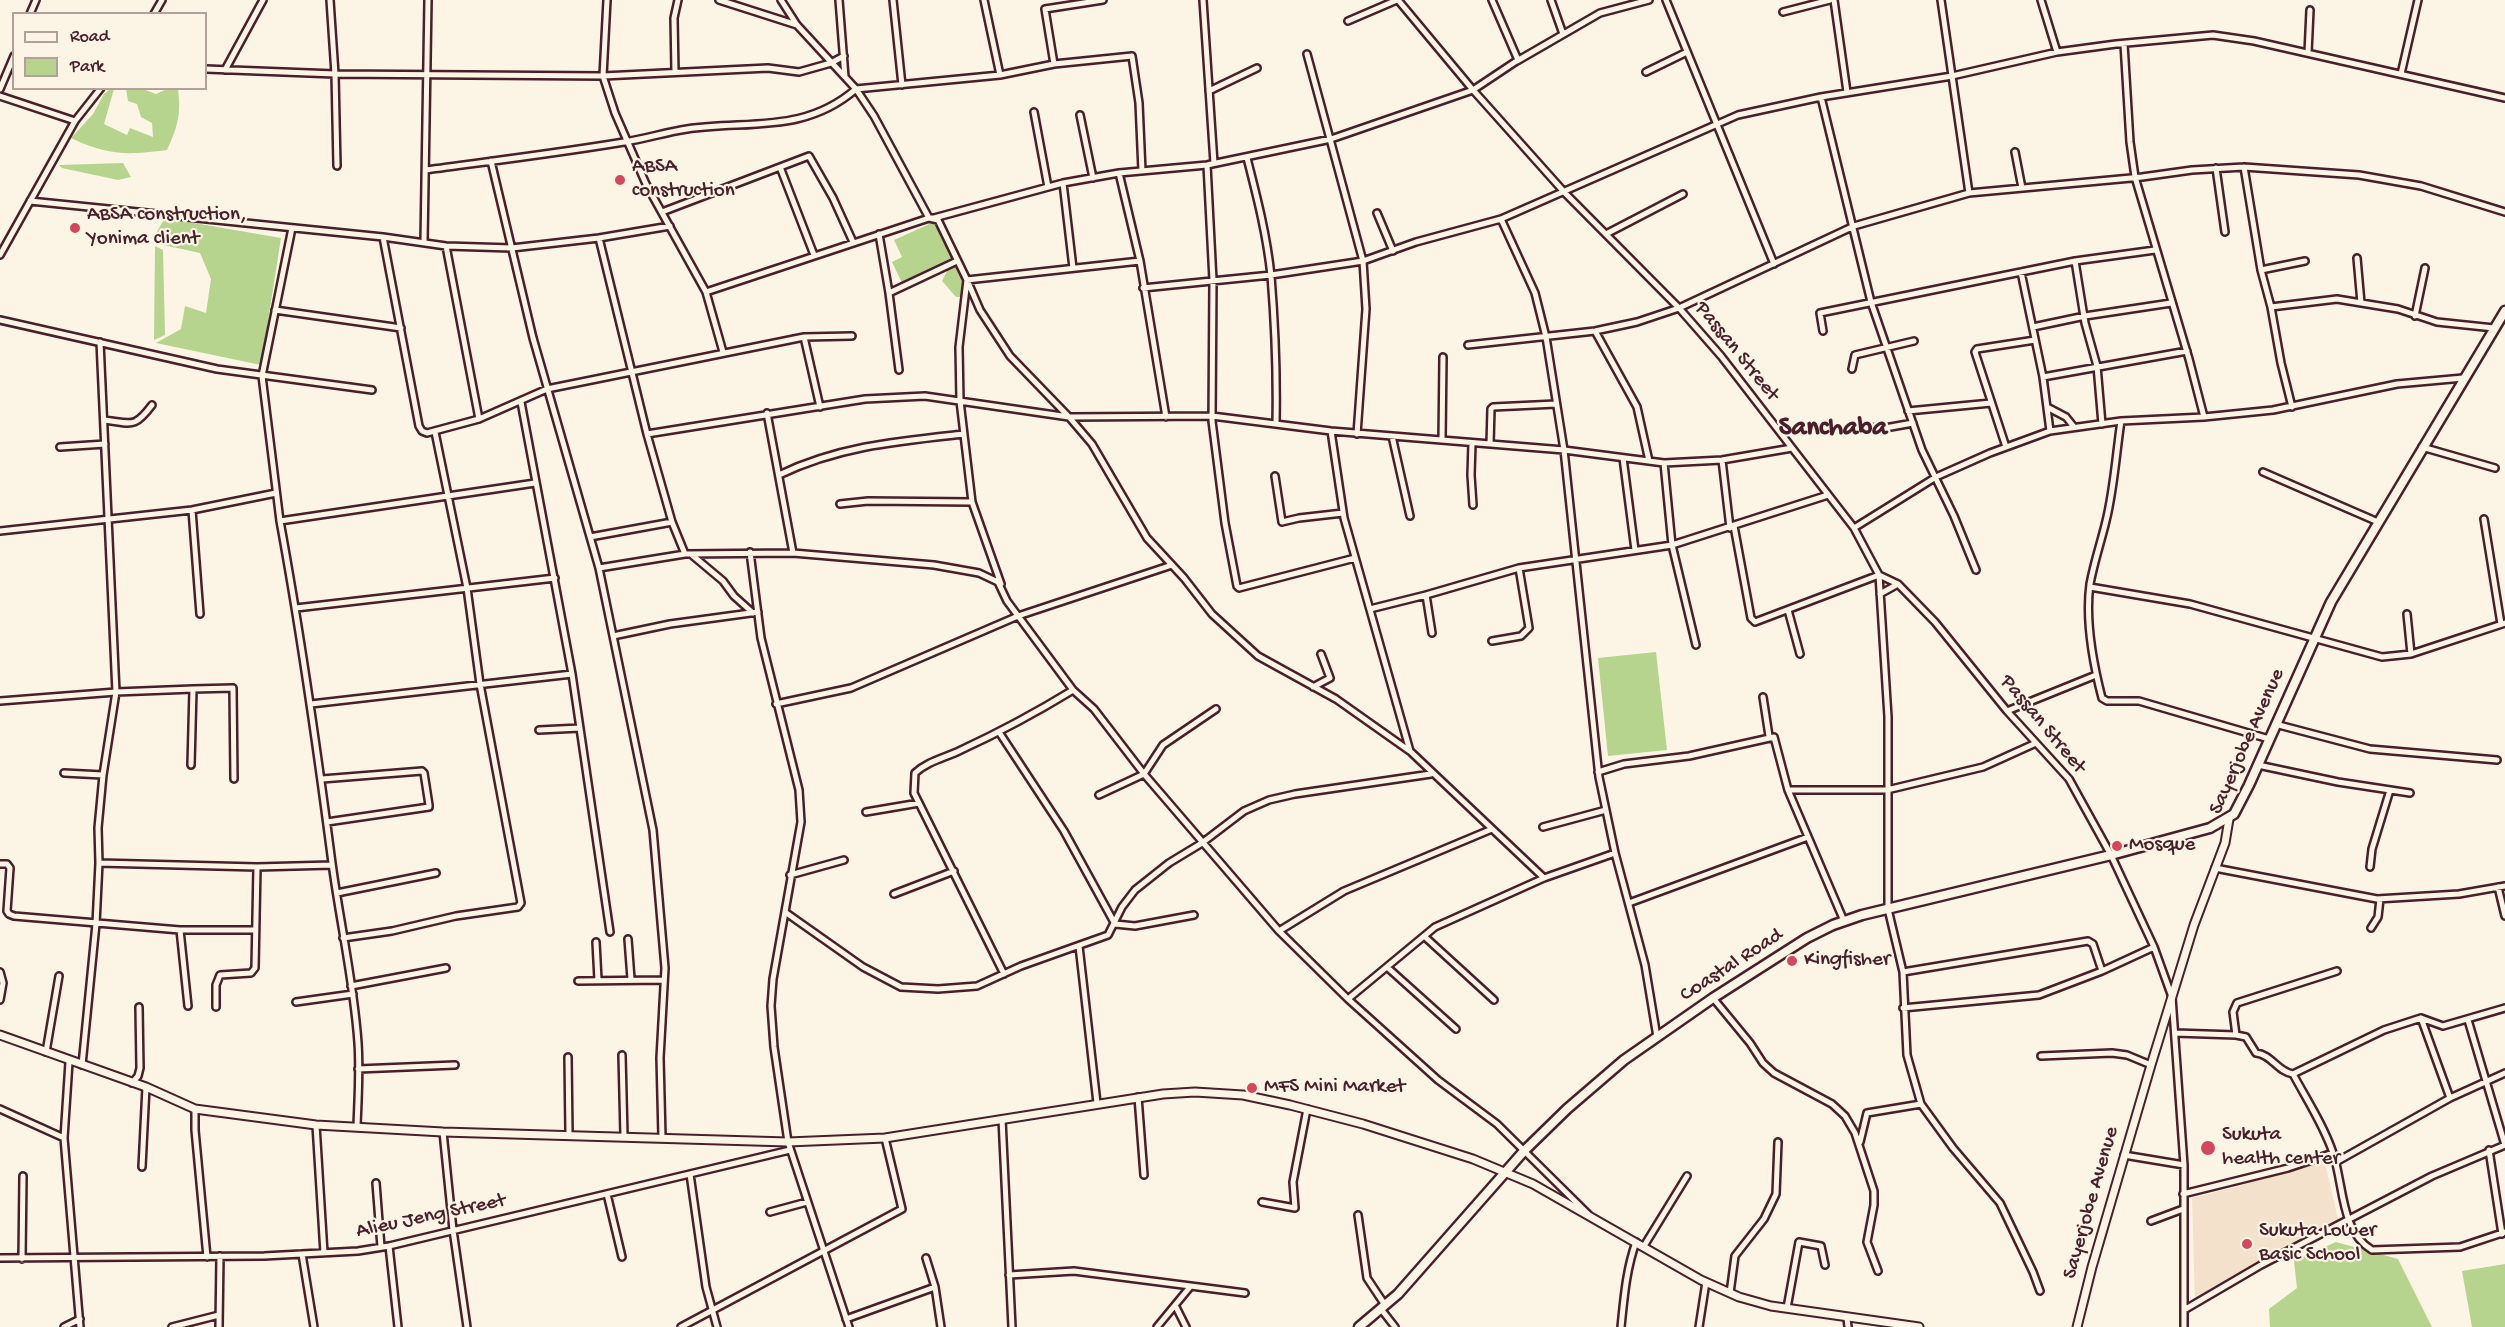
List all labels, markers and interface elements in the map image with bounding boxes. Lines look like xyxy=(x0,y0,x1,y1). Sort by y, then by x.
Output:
legend xyxy=(12,12,207,90)
text: Road xyxy=(70,27,109,48)
text: Park xyxy=(70,57,104,78)
place label: ABSA construction xyxy=(632,155,735,205)
marker: ABSA construction xyxy=(613,173,627,187)
place label: ABSA construction, Yonima client xyxy=(87,203,247,253)
marker: ABSA construction, Yonima client xyxy=(68,221,82,235)
street label: Passan Street xyxy=(1688,297,1784,407)
district label: Sanchaba xyxy=(1779,414,1887,446)
street label: Sayerjobe Avenue xyxy=(2205,665,2291,819)
street label: Passan Street xyxy=(1993,670,2091,780)
place label: Mosque xyxy=(2129,833,2195,859)
marker: Mosque xyxy=(2110,839,2124,853)
street label: Coastal Road xyxy=(1676,923,1788,1009)
place label: Kingfisher xyxy=(1804,948,1890,974)
marker: Kingfisher xyxy=(1785,954,1799,968)
place label: MFS Mini Market xyxy=(1264,1075,1405,1101)
marker: MFS Mini Market xyxy=(1245,1081,1259,1095)
place label: Sukuta health center xyxy=(2222,1123,2340,1173)
street label: Sayerjobe Avenue xyxy=(2058,1124,2126,1282)
marker: Sukuta health center xyxy=(2199,1139,2217,1157)
street label: Alieu Jeng Street xyxy=(354,1189,508,1245)
place label: Sukuta Lower Basic School xyxy=(2259,1219,2376,1269)
marker: Sukuta Lower Basic School xyxy=(2240,1237,2254,1251)

